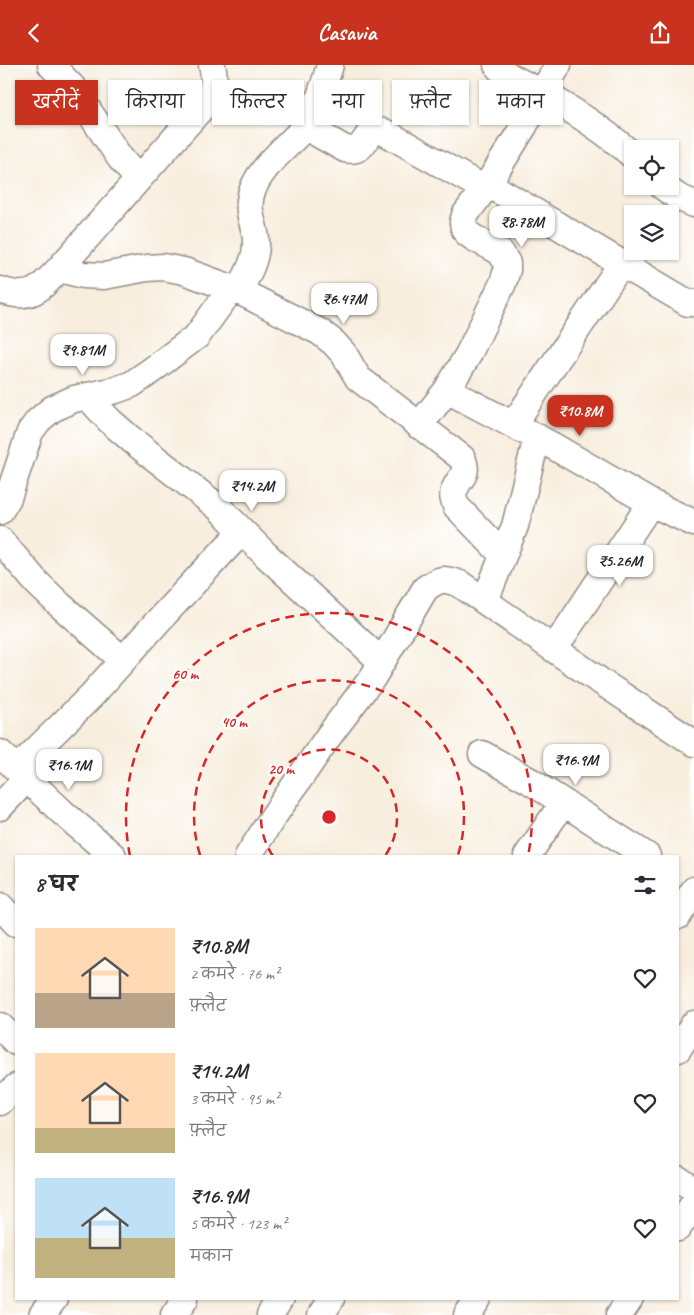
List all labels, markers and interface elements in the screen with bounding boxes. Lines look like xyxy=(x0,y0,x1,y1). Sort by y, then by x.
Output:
icon: back xyxy=(20,19,48,47)
text: Casavia xyxy=(318,19,376,47)
icon: share xyxy=(646,19,674,47)
chip: खरीदें xyxy=(15,80,98,125)
chip: किराया xyxy=(108,80,202,125)
chip: फ़िल्टर xyxy=(212,80,304,125)
chip: नया xyxy=(314,80,382,125)
chip: फ़्लैट xyxy=(392,80,469,125)
chip: मकान xyxy=(479,80,563,125)
map controls xyxy=(624,140,679,260)
button: locate xyxy=(624,140,679,195)
pin: ₹8.78M xyxy=(481,205,563,248)
button: layers xyxy=(624,205,679,260)
text: ₹8.78M xyxy=(500,212,544,232)
pin: ₹6.47M xyxy=(303,283,385,325)
text: ₹6.47M xyxy=(322,289,366,309)
pin: ₹9.81M xyxy=(42,333,124,376)
text: ₹9.81M xyxy=(61,340,105,360)
pin: ₹10.8M xyxy=(539,395,621,437)
text: ₹10.8M xyxy=(558,401,602,421)
pin: ₹14.2M xyxy=(211,469,293,512)
text: ₹14.2M xyxy=(230,476,274,496)
pin: ₹5.26M xyxy=(579,545,661,587)
text: ₹5.26M xyxy=(598,551,642,571)
text: 60 m xyxy=(172,665,199,684)
text: 40 m xyxy=(221,713,248,732)
pin: ₹16.9M xyxy=(535,743,617,786)
pin: ₹16.1M xyxy=(28,749,110,791)
text: ₹16.9M xyxy=(554,750,598,770)
text: ₹16.1M xyxy=(47,755,91,775)
text: 20 m xyxy=(268,760,295,779)
centre of rings xyxy=(320,808,338,826)
text: 8 घर xyxy=(35,871,77,897)
icon: filters xyxy=(631,871,659,899)
text: ₹10.8M xyxy=(190,933,247,959)
icon: home xyxy=(75,948,135,1008)
text: 2 कमरे · 76 m² xyxy=(190,964,279,984)
icon: heart xyxy=(631,964,659,992)
text: फ़्लैट xyxy=(190,996,226,1016)
text: ₹14.2M xyxy=(190,1058,247,1084)
icon: home xyxy=(75,1073,135,1133)
text: 3 कमरे · 95 m² xyxy=(190,1089,279,1109)
icon: heart xyxy=(631,1089,659,1117)
text: फ़्लैट xyxy=(190,1121,226,1141)
text: ₹16.9M xyxy=(190,1183,247,1209)
icon: home xyxy=(75,1198,135,1258)
text: 5 कमरे · 123 m² xyxy=(190,1214,286,1234)
icon: heart xyxy=(631,1214,659,1242)
text: मकान xyxy=(190,1246,232,1266)

